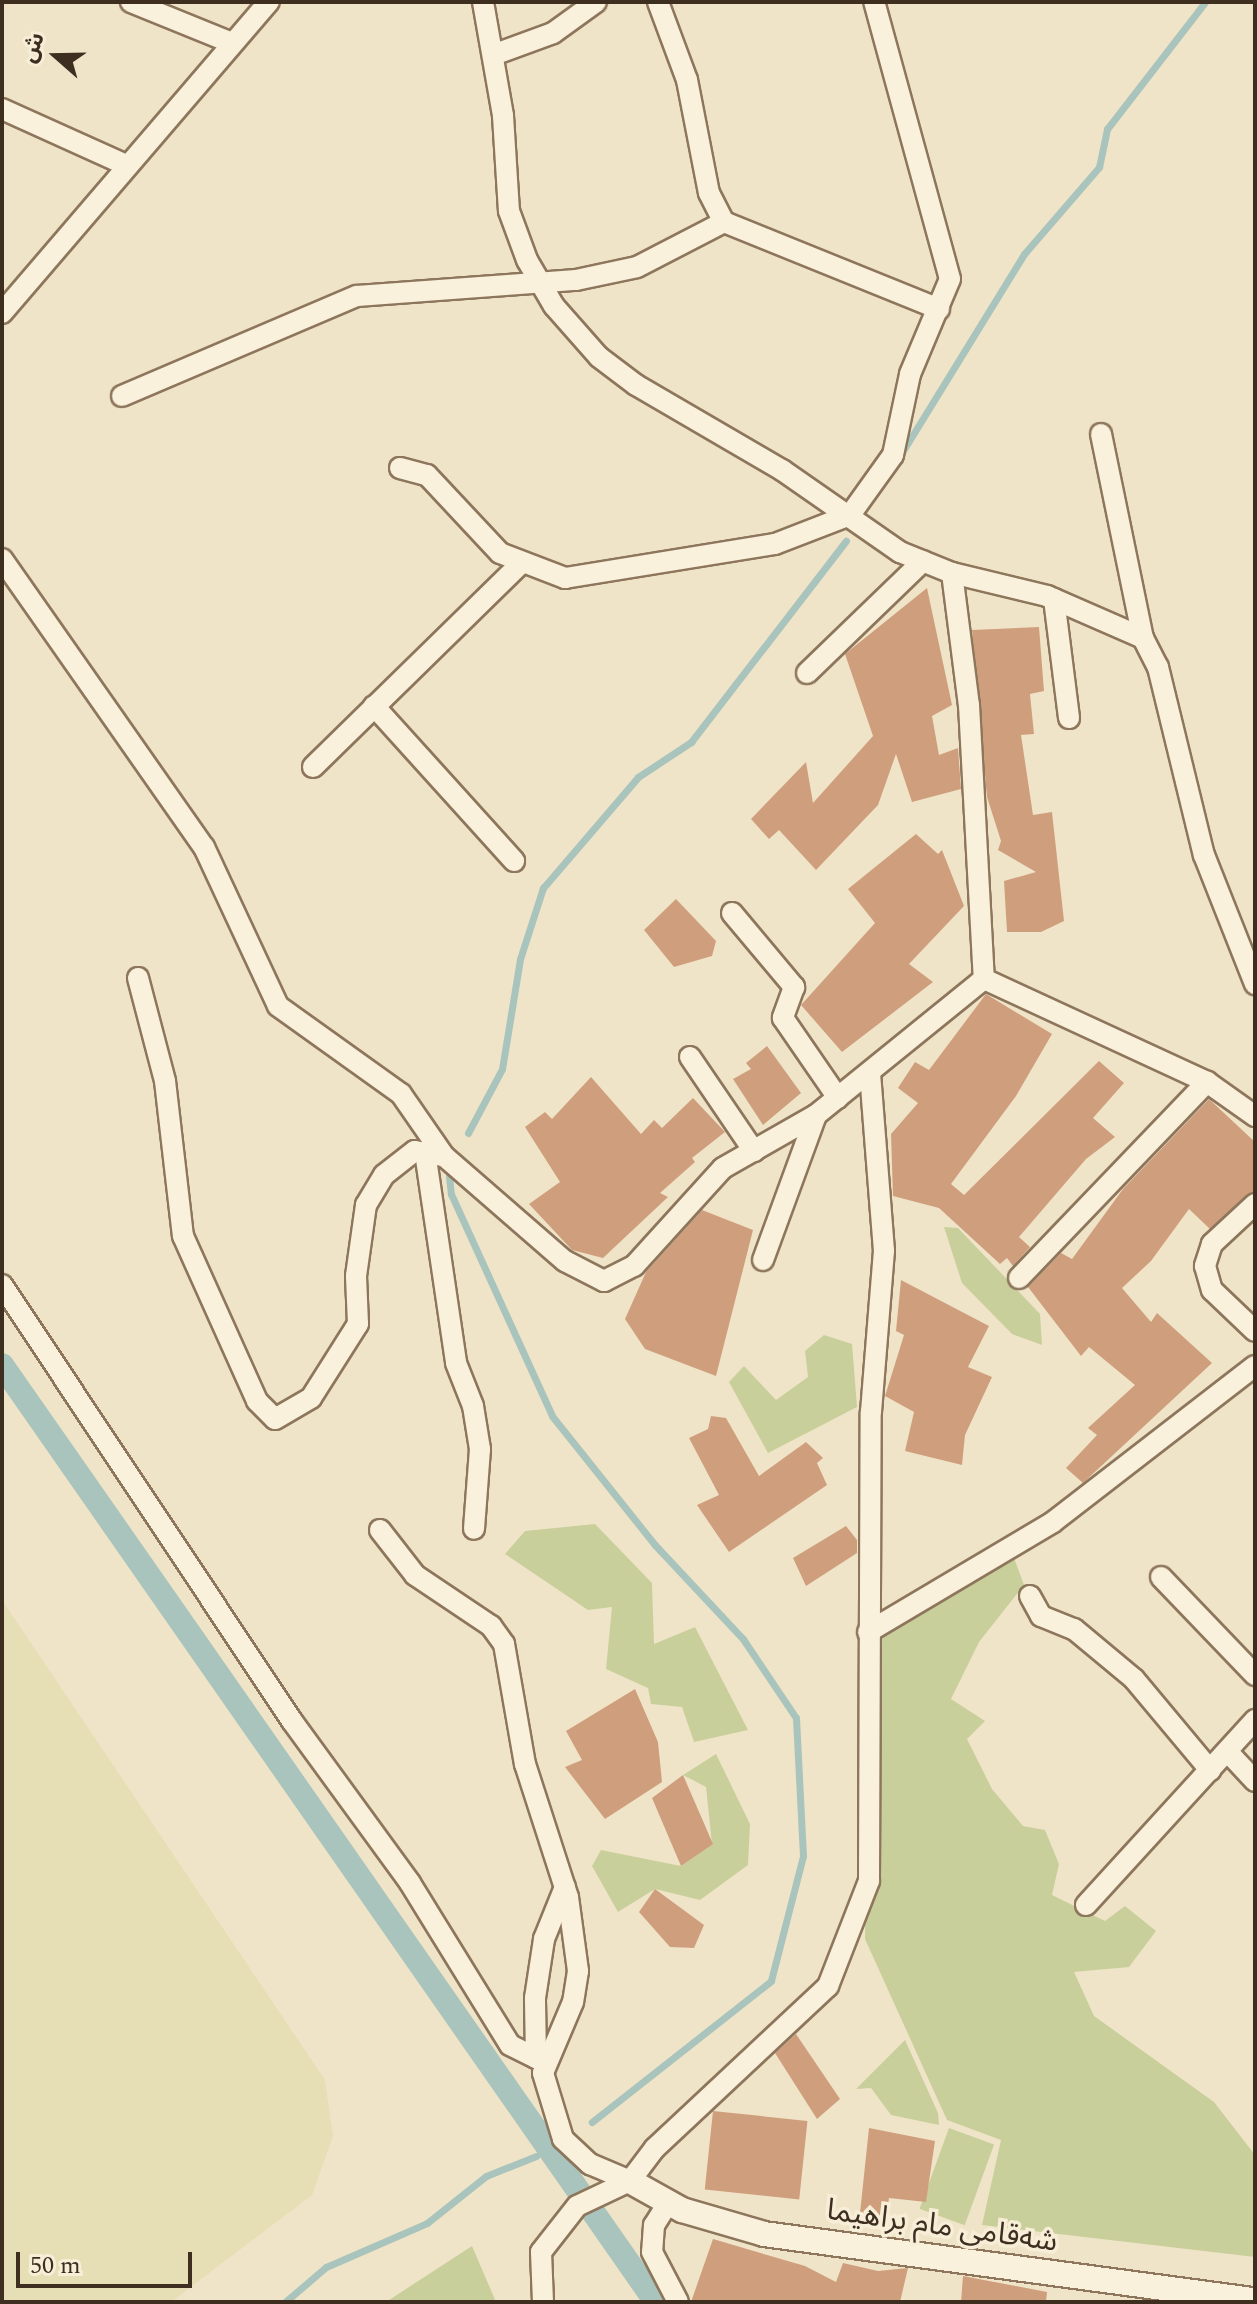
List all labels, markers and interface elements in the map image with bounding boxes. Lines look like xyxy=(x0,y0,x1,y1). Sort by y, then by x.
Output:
north arrow xyxy=(16,16,96,96)
text: ش xyxy=(12,28,54,67)
street label: شەقامی مام براهیما xyxy=(824,2192,1060,2260)
scale bar xyxy=(20,2236,196,2286)
text: 50 m xyxy=(30,2248,81,2284)

